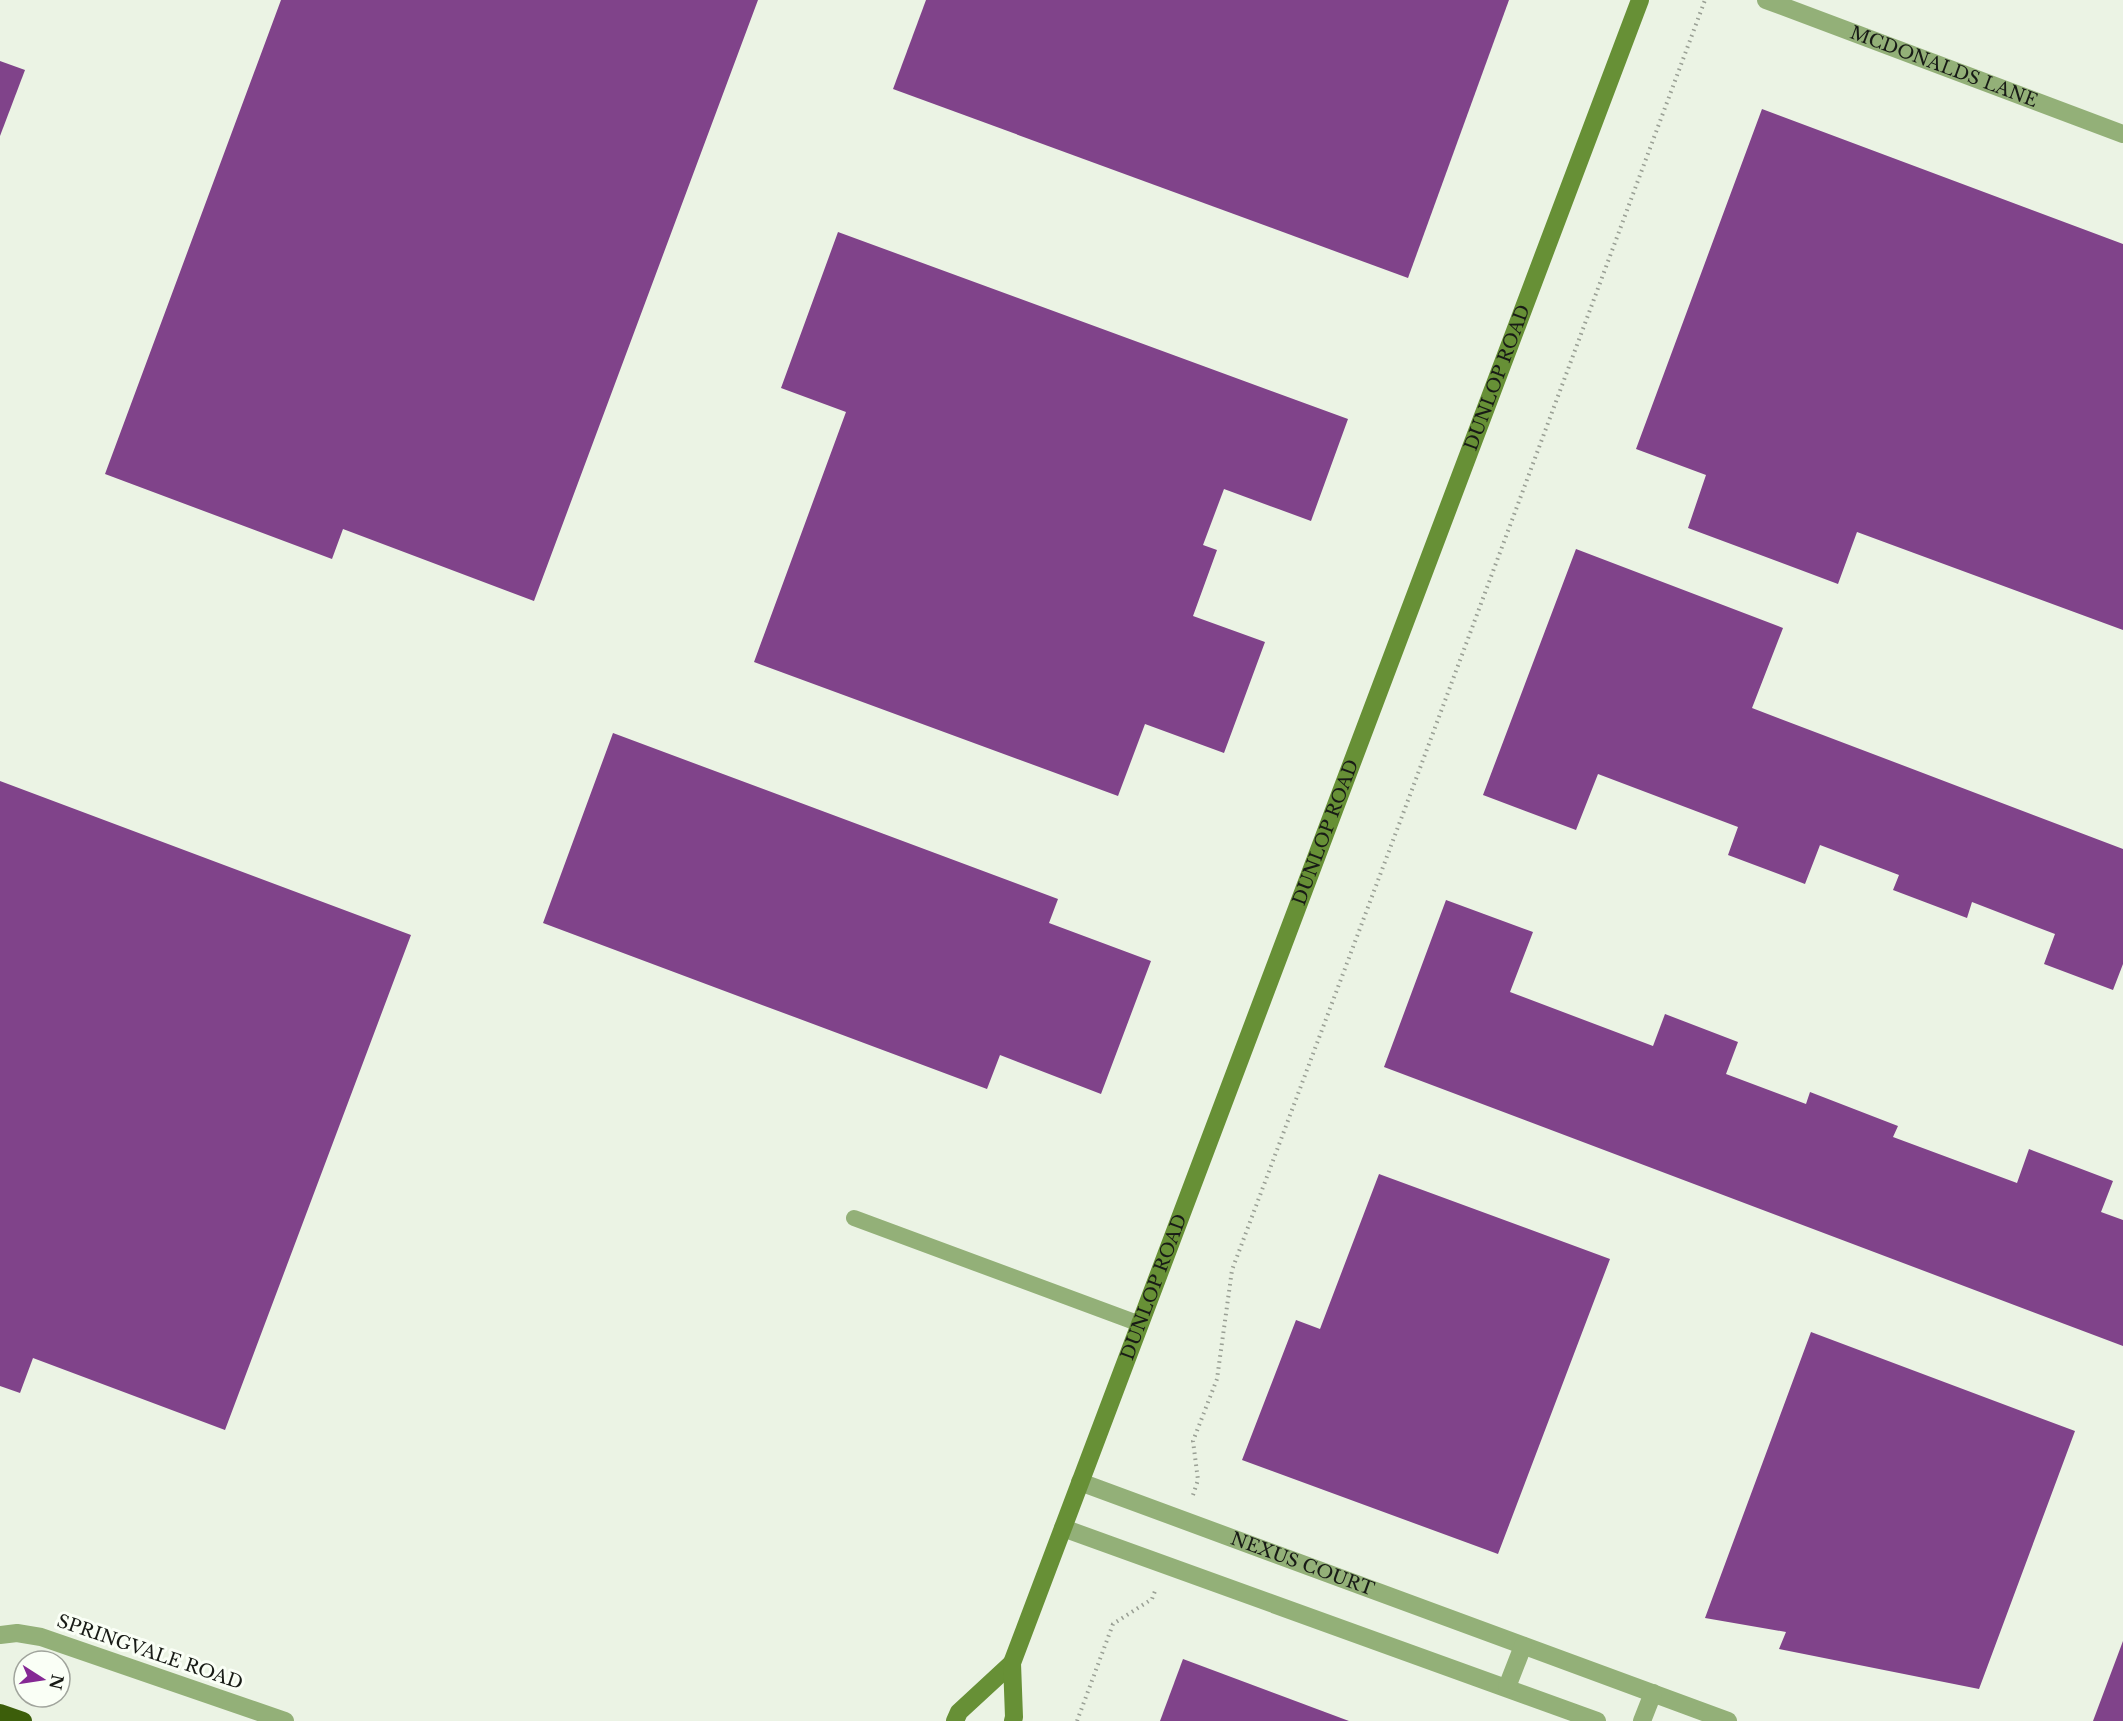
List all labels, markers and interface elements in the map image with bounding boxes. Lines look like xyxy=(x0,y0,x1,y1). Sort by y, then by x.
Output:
street label: MCDONALDS LANE xyxy=(1847,22,2041,112)
street label: DUNLOP ROAD xyxy=(1460,302,1535,454)
street label: DUNLOP ROAD xyxy=(1288,756,1363,909)
street label: DUNLOP ROAD xyxy=(1116,1211,1192,1363)
street label: NEXUS COURT xyxy=(1228,1528,1378,1601)
street label: SPRINGVALE ROAD xyxy=(54,1610,246,1694)
north arrow xyxy=(12,1649,72,1709)

